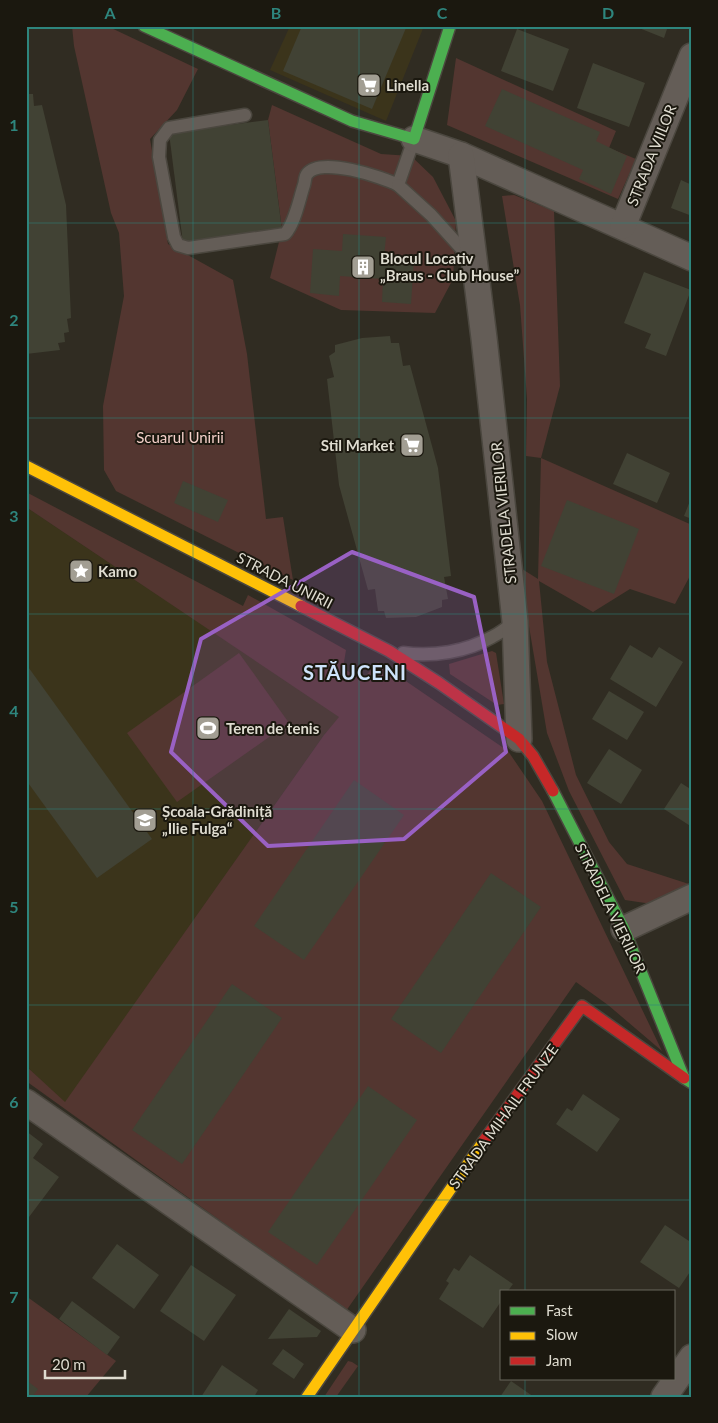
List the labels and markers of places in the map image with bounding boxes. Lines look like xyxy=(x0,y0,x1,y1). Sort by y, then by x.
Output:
supermarket icon: Linella xyxy=(356,72,382,98)
place label: Linella xyxy=(386,76,429,94)
place label: Blocul Locativ „Braus - Club House” xyxy=(380,249,520,284)
building icon: Blocul Locativ „Braus - Club House” xyxy=(350,254,376,280)
supermarket icon: Stil Market xyxy=(399,432,425,458)
place label: Stil Market xyxy=(321,436,394,454)
place icon: Kamo xyxy=(68,558,94,584)
place label: Kamo xyxy=(98,562,137,580)
sports icon: Teren de tenis xyxy=(195,715,221,741)
place label: Teren de tenis xyxy=(226,719,320,737)
place label: Școala-Grădiniță „Ilie Fulga“ xyxy=(162,802,272,837)
school or university icon: Școala-Grădiniță „Ilie Fulga“ xyxy=(132,807,158,833)

